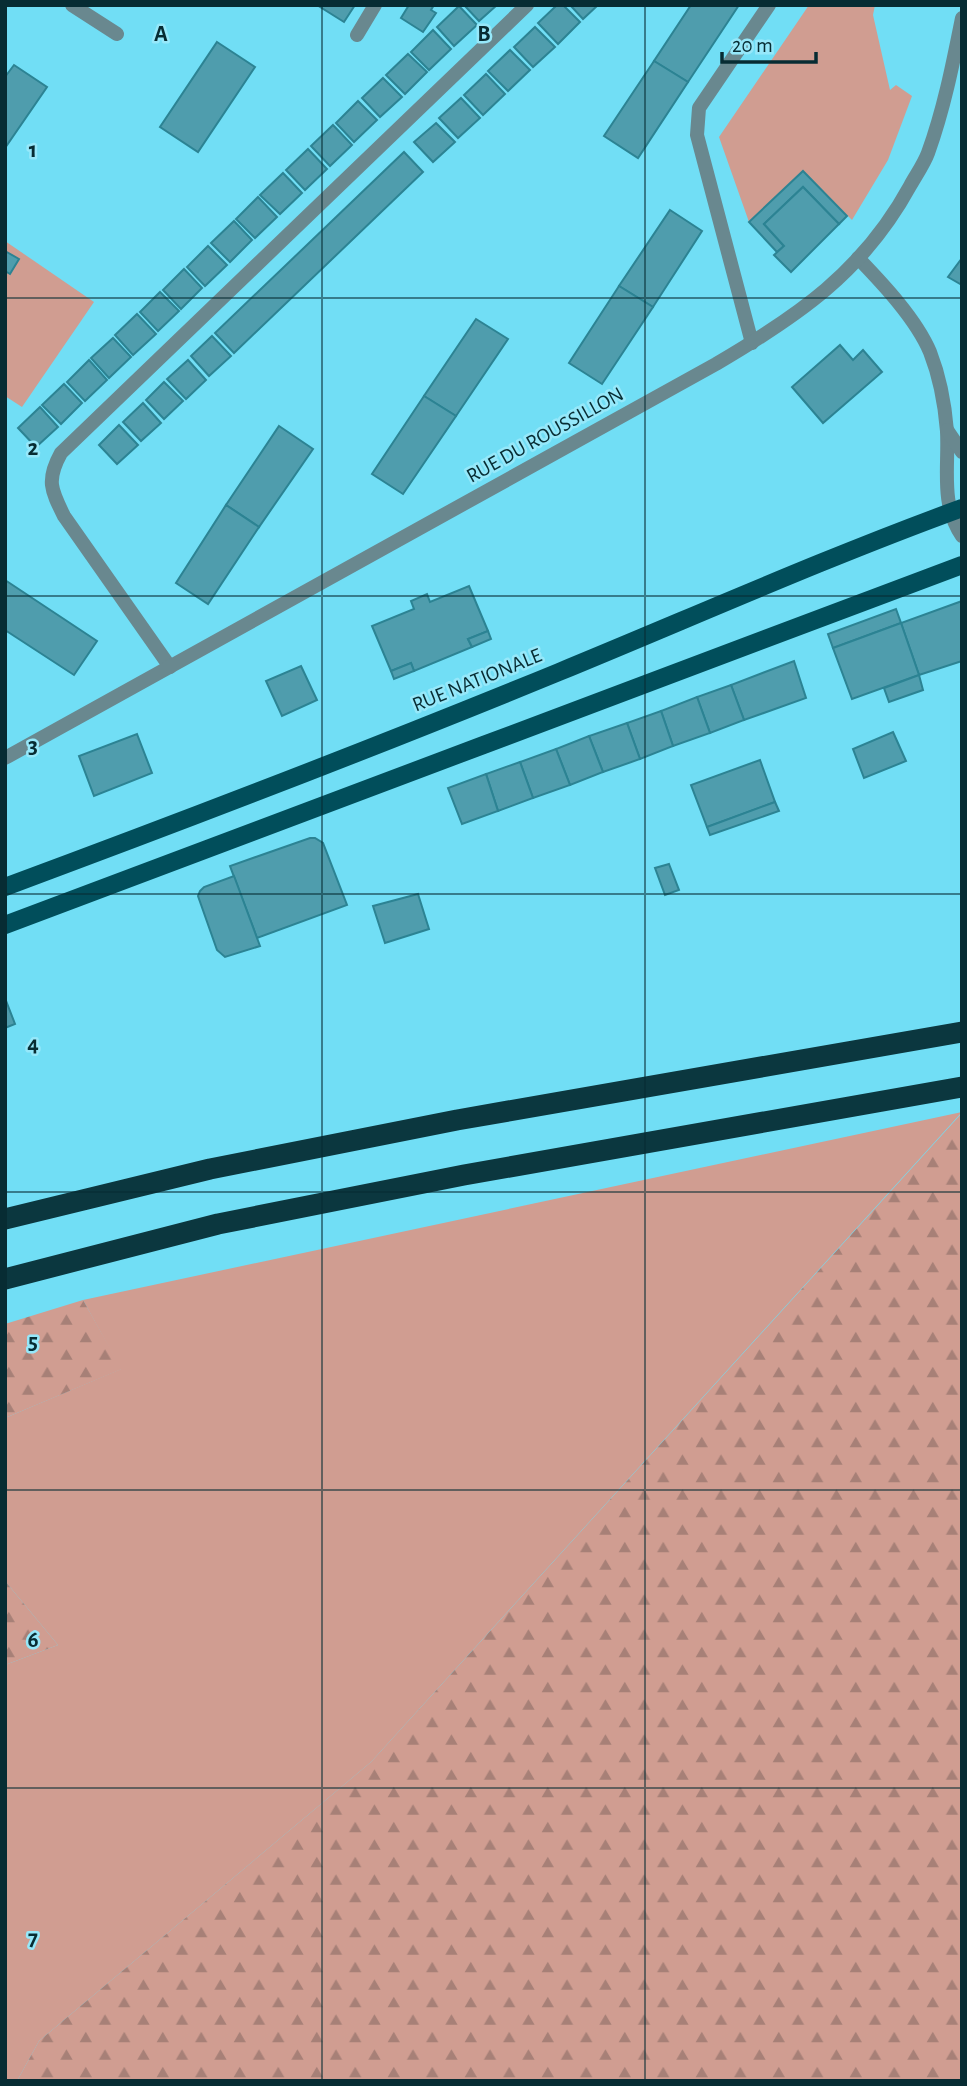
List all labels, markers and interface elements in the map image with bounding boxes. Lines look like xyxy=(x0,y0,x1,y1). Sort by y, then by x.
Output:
scale bar xyxy=(722,21,816,65)
text: A xyxy=(154,23,168,46)
text: B xyxy=(477,23,491,46)
text: 20 m xyxy=(732,35,773,56)
text: 1 xyxy=(29,139,37,162)
street label: RUE DU ROUSSILLON xyxy=(463,383,627,487)
text: 2 xyxy=(28,437,39,460)
street label: RUE NATIONALE xyxy=(409,645,545,715)
text: 3 xyxy=(28,735,38,758)
text: 4 xyxy=(27,1033,39,1056)
text: 5 xyxy=(28,1331,38,1354)
text: 6 xyxy=(27,1629,39,1652)
text: 7 xyxy=(28,1927,38,1950)

